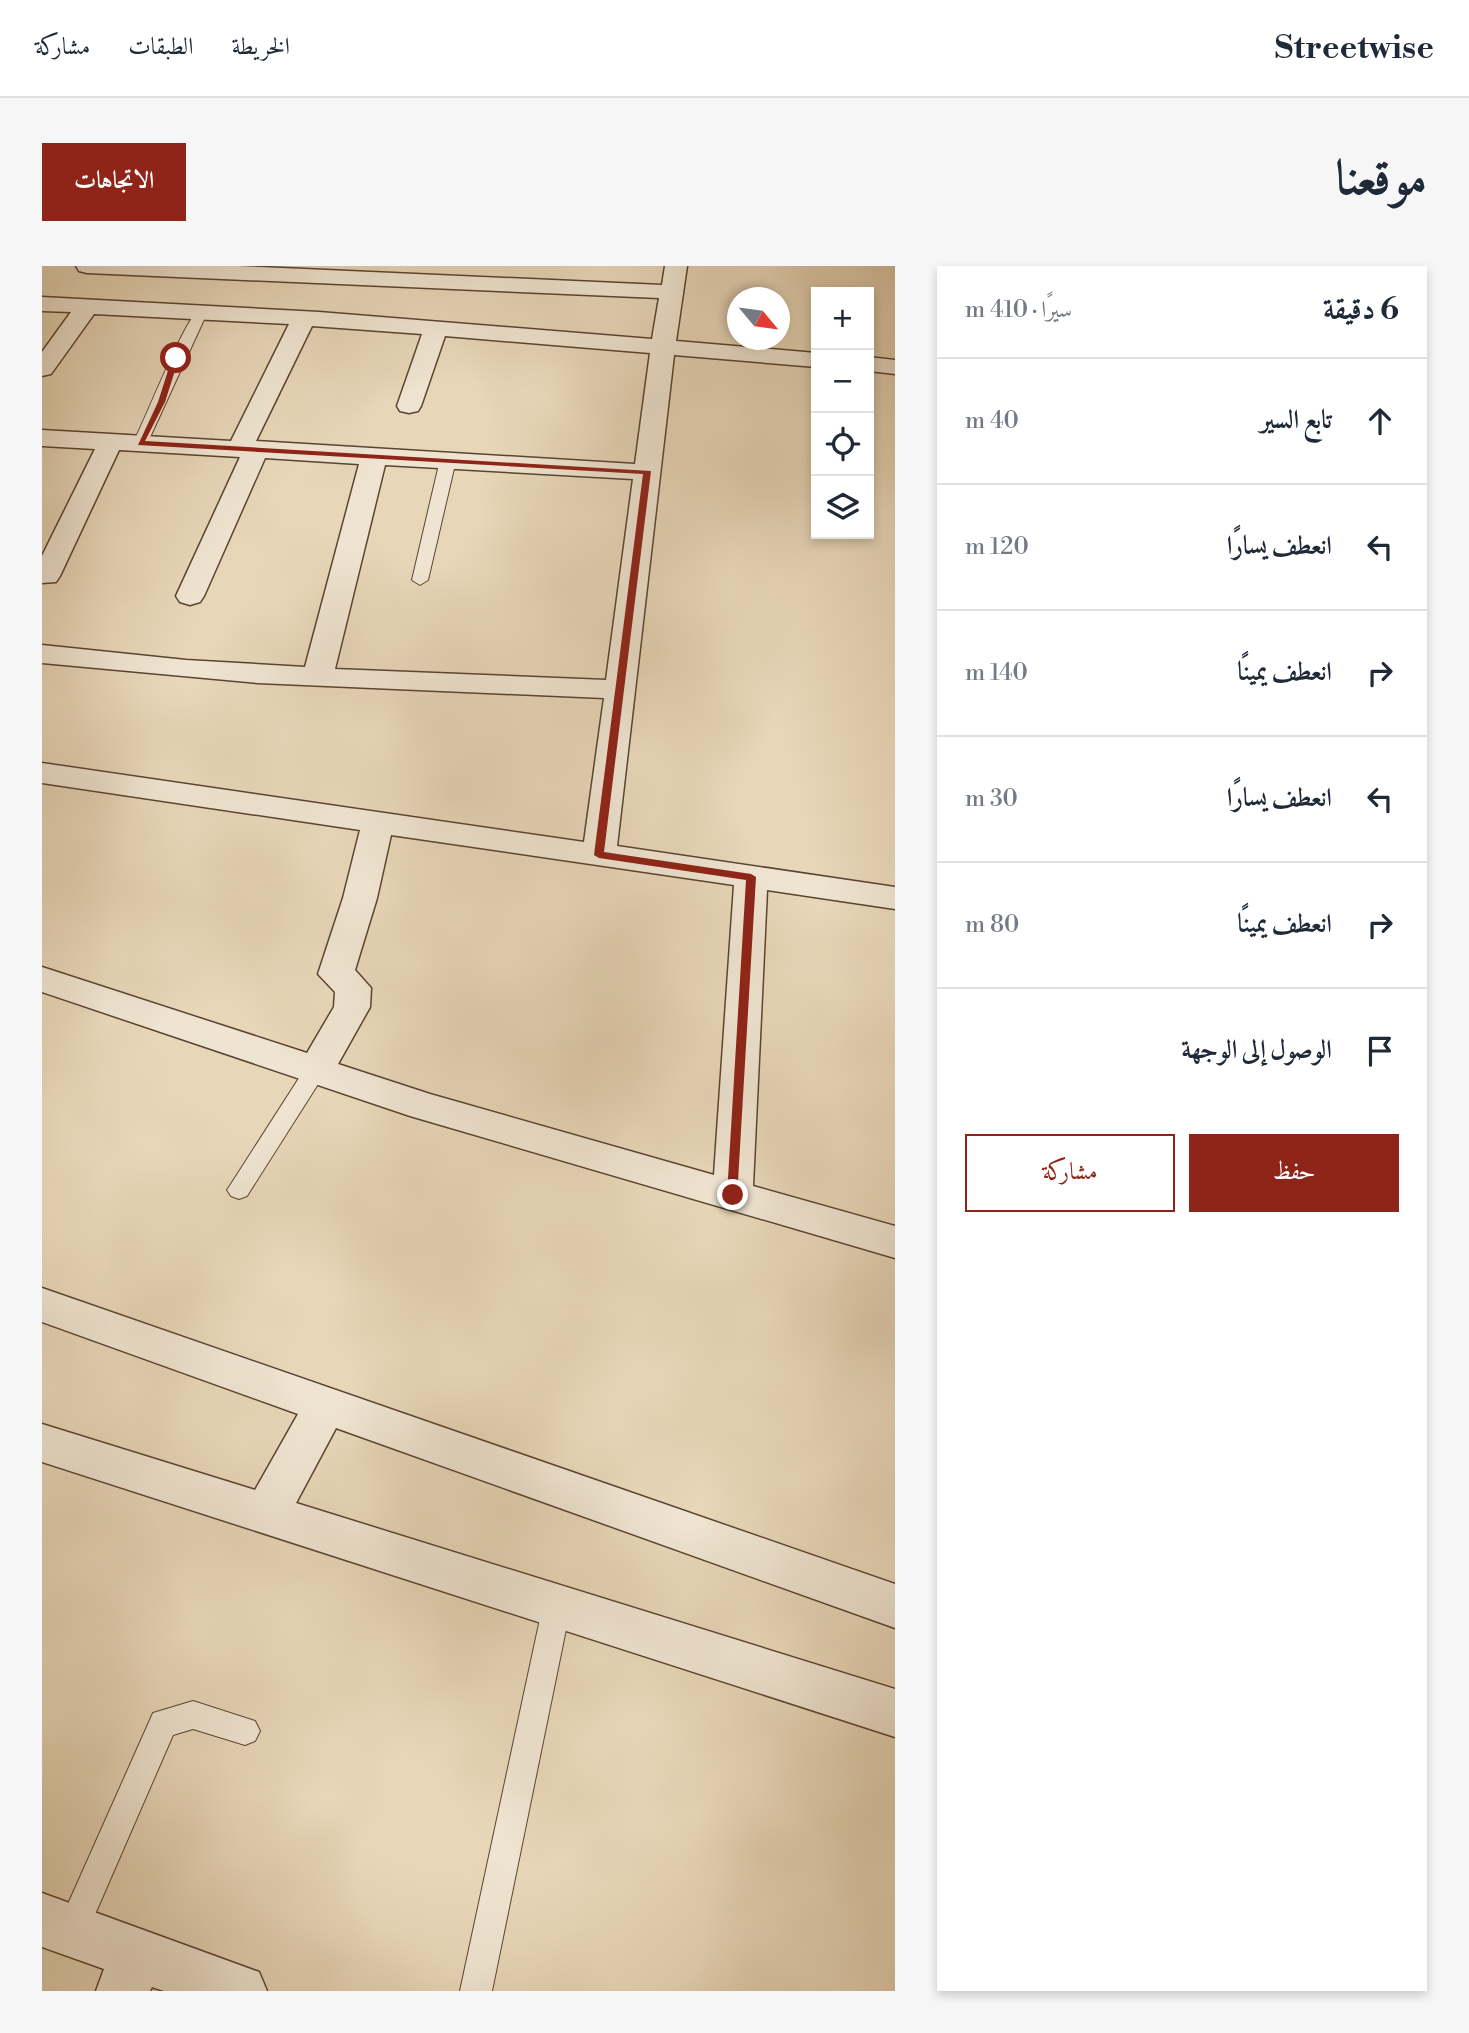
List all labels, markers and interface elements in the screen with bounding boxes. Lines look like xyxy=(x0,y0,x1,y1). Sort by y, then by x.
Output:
text: Streetwise xyxy=(1274,28,1434,69)
text: مشاركة xyxy=(35,32,90,62)
text: الطبقات xyxy=(128,32,194,62)
text: الخريطة xyxy=(232,32,290,62)
button: الاتجاهات xyxy=(42,143,186,221)
text: موقعنا xyxy=(1335,149,1427,210)
north arrow xyxy=(727,287,790,350)
map controls xyxy=(811,287,874,539)
button: + xyxy=(811,287,874,350)
text: 6 دقيقة xyxy=(1323,291,1399,329)
text: سيرًا · 410 m xyxy=(965,296,1072,324)
route start xyxy=(160,342,191,373)
button: − xyxy=(811,350,874,413)
icon: ahead xyxy=(1361,402,1399,440)
text: تابع السير xyxy=(1260,404,1332,436)
text: 40 m xyxy=(965,407,1019,435)
button: locate xyxy=(811,413,874,476)
button: layers xyxy=(811,476,874,539)
icon: left xyxy=(1361,528,1399,566)
text: انعطف يسارًا xyxy=(1227,530,1332,562)
text: 120 m xyxy=(965,533,1029,561)
icon: right xyxy=(1361,654,1399,692)
text: انعطف يمينًا xyxy=(1237,656,1332,688)
text: 140 m xyxy=(965,659,1028,687)
icon: left xyxy=(1361,780,1399,818)
text: انعطف يسارًا xyxy=(1227,782,1332,814)
text: 30 m xyxy=(965,785,1018,813)
icon: right xyxy=(1361,906,1399,944)
text: انعطف يمينًا xyxy=(1237,908,1332,940)
text: 80 m xyxy=(965,911,1019,939)
icon: arrive xyxy=(1361,1032,1399,1070)
text: الوصول إلى الوجهة xyxy=(1181,1034,1332,1066)
button: مشاركة xyxy=(965,1134,1175,1212)
button: حفظ xyxy=(1189,1134,1399,1212)
route end xyxy=(717,1179,748,1210)

